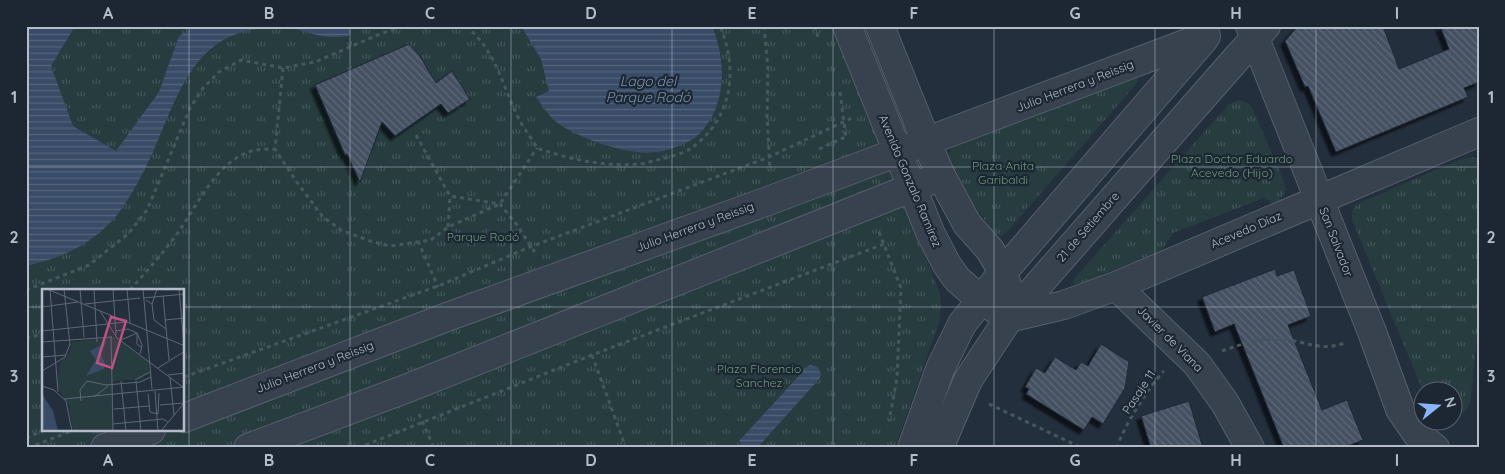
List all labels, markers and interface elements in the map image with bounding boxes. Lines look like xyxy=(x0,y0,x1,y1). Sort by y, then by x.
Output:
text: A xyxy=(103,3,114,23)
text: B xyxy=(264,3,274,23)
text: C xyxy=(425,3,435,23)
text: D xyxy=(585,3,597,23)
text: E xyxy=(747,3,757,23)
text: F xyxy=(910,3,919,23)
text: G xyxy=(1069,3,1081,23)
text: H xyxy=(1230,3,1242,23)
text: I xyxy=(1395,3,1399,23)
street label: Julio Herrera y Reissig xyxy=(1014,56,1136,115)
water label: Lago del Parque Rodó xyxy=(606,72,691,106)
text: 1 xyxy=(11,87,17,107)
text: 1 xyxy=(1488,87,1494,107)
street label: Avenida Gonzalo Ramírez xyxy=(876,112,945,249)
park label: Plaza Doctor Eduardo Acevedo (Hijo) xyxy=(1171,151,1293,180)
park label: Plaza Anita Garibaldi xyxy=(972,158,1034,187)
street label: 21 de Setiembre xyxy=(1053,188,1122,265)
street label: Julio Herrera y Reissig xyxy=(634,198,756,255)
street label: San Salvador xyxy=(1316,205,1357,279)
street label: Acevedo Díaz xyxy=(1208,208,1284,251)
text: 2 xyxy=(9,227,19,247)
text: 2 xyxy=(1486,227,1496,247)
park label: Parque Rodó xyxy=(447,229,519,244)
inset map xyxy=(42,289,185,432)
street label: Javier de Viana xyxy=(1134,303,1206,375)
street label: Julio Herrera y Reissig xyxy=(254,337,376,396)
park label: Plaza Florencio Sanchez xyxy=(717,361,801,390)
text: 3 xyxy=(10,366,18,386)
text: 3 xyxy=(1487,366,1495,386)
street label: Pasaje 11 xyxy=(1119,367,1158,417)
north arrow xyxy=(1412,382,1462,432)
text: N xyxy=(1440,395,1461,410)
text: A xyxy=(103,450,114,470)
text: B xyxy=(264,450,274,470)
text: C xyxy=(425,450,435,470)
text: D xyxy=(585,450,597,470)
text: E xyxy=(747,450,757,470)
text: F xyxy=(910,450,919,470)
text: G xyxy=(1069,450,1081,470)
text: H xyxy=(1230,450,1242,470)
text: I xyxy=(1395,450,1399,470)

